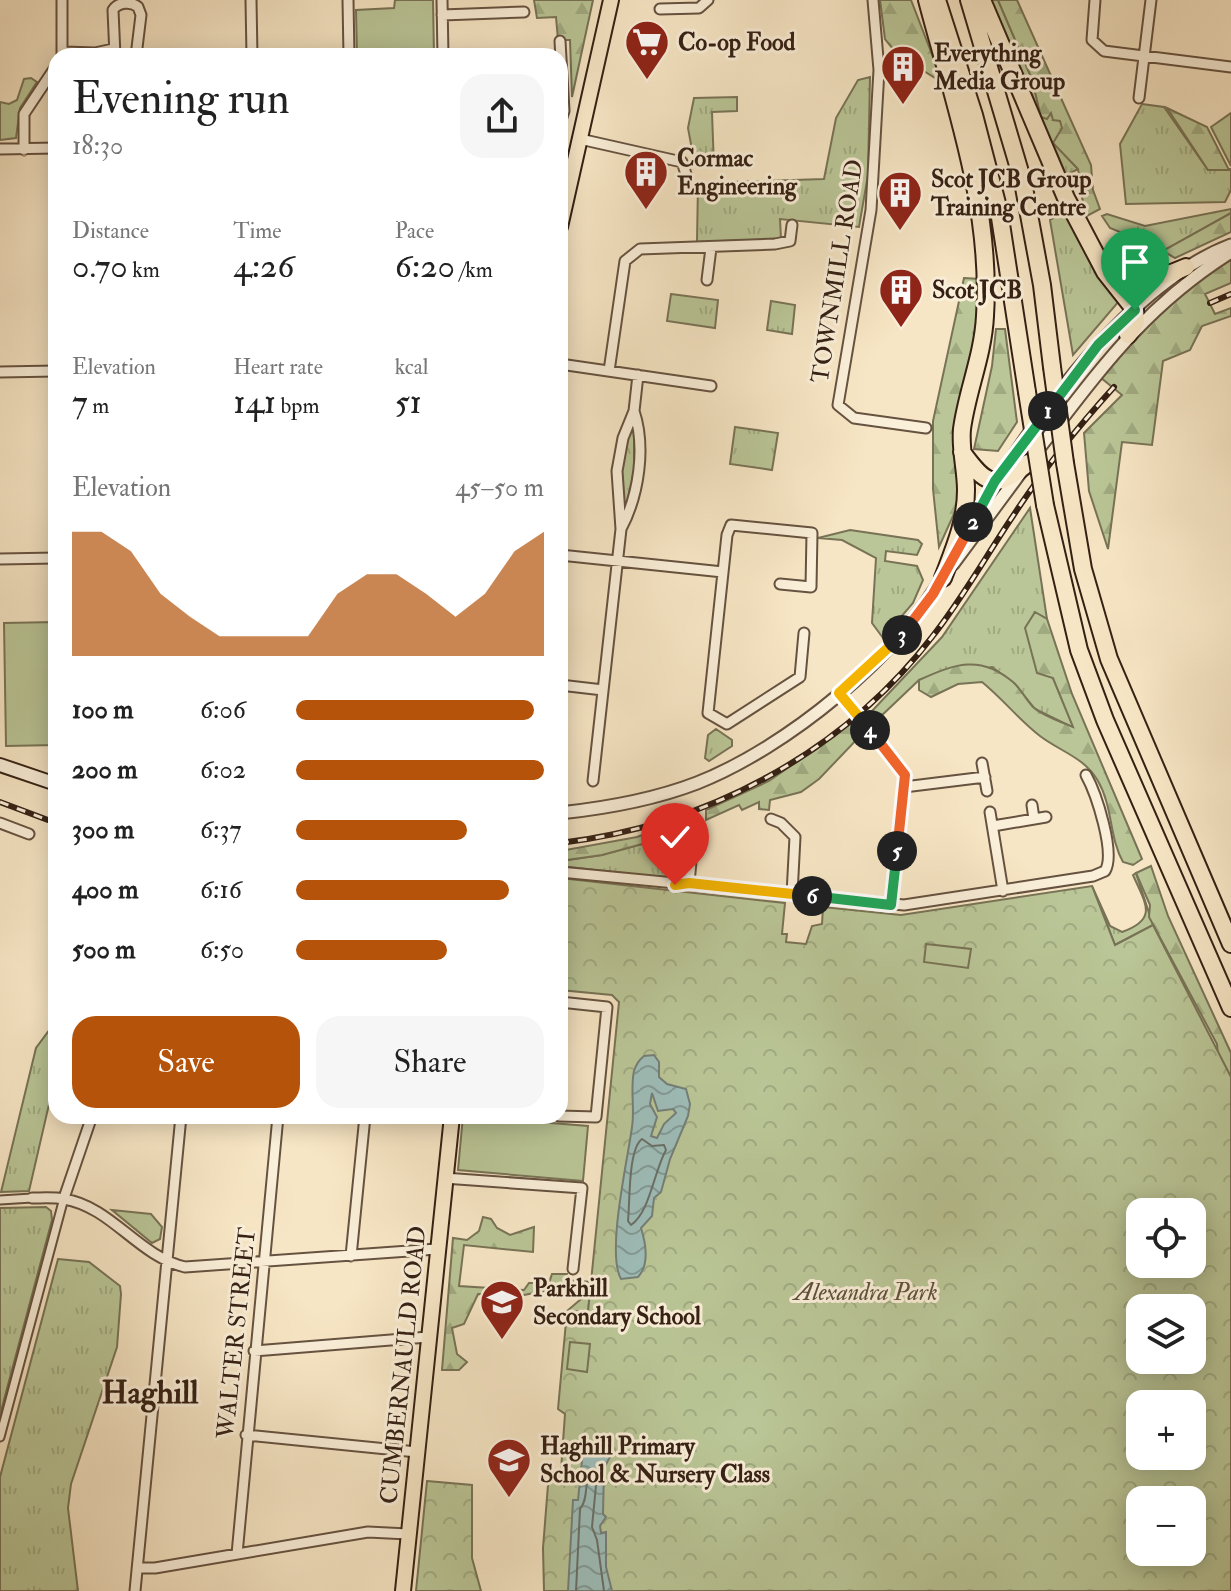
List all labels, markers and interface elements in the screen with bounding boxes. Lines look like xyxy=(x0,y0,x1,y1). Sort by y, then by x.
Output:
supermarket icon: Co-op Food xyxy=(623,18,671,81)
place label: Co-op Food xyxy=(678,27,796,58)
place label: Everything Media Group xyxy=(933,38,1065,97)
building icon: Everything Media Group xyxy=(879,43,927,106)
text: Evening run xyxy=(72,72,290,127)
button: share xyxy=(460,74,544,158)
text: 18:30 xyxy=(72,130,123,162)
place label: Cormac Engineering xyxy=(677,143,798,202)
building icon: Cormac Engineering xyxy=(622,148,670,211)
street label: TOWNMILL ROAD xyxy=(805,157,870,385)
place label: Scot JCB Group Training Centre xyxy=(930,164,1091,223)
building icon: Scot JCB Group Training Centre xyxy=(876,169,924,232)
text: Distance xyxy=(72,217,149,245)
text: Time xyxy=(233,217,281,245)
text: Pace xyxy=(395,217,434,245)
pin xyxy=(1101,228,1169,310)
icon: arrive xyxy=(1113,240,1157,284)
text: 0.70 xyxy=(72,245,128,288)
text: 4:26 xyxy=(233,245,294,288)
text: 6:20 xyxy=(395,245,455,288)
text: km xyxy=(128,256,160,284)
text: /km xyxy=(455,256,493,284)
building icon: Scot JCB xyxy=(877,266,925,329)
place label: Scot JCB xyxy=(932,275,1022,306)
text: Elevation xyxy=(72,353,156,381)
text: Heart rate xyxy=(233,353,323,381)
text: kcal xyxy=(395,353,428,381)
text: 7 xyxy=(72,381,88,424)
text: 141 xyxy=(233,381,276,424)
text: 51 xyxy=(395,381,422,424)
pin: 1 xyxy=(1028,391,1068,431)
text: m xyxy=(88,392,109,420)
text: bpm xyxy=(276,392,320,420)
text: 1 xyxy=(1044,397,1052,425)
text: Elevation xyxy=(72,472,171,504)
text: 45–50 m xyxy=(455,472,544,504)
pin: 2 xyxy=(953,502,993,542)
text: 2 xyxy=(967,508,979,536)
pin: 3 xyxy=(882,615,922,655)
text: 3 xyxy=(898,621,906,649)
text: 100 m xyxy=(72,694,133,726)
text: 6:06 xyxy=(200,694,246,726)
pin: 4 xyxy=(850,710,890,750)
text: 4 xyxy=(864,716,876,744)
text: 200 m xyxy=(72,754,137,786)
text: 6:02 xyxy=(200,754,246,786)
pin xyxy=(641,803,709,885)
text: 300 m xyxy=(72,814,134,846)
text: 6:37 xyxy=(200,814,241,846)
icon: check xyxy=(653,815,697,859)
pin: 5 xyxy=(877,831,917,871)
text: 5 xyxy=(892,837,902,865)
text: 400 m xyxy=(72,874,138,906)
text: 6:16 xyxy=(200,874,242,906)
pin: 6 xyxy=(792,876,832,916)
text: 6 xyxy=(806,882,818,910)
text: 500 m xyxy=(72,934,136,966)
text: 6:50 xyxy=(200,934,244,966)
button: Save xyxy=(72,1016,300,1108)
button: Share xyxy=(316,1016,544,1108)
map controls xyxy=(1126,1198,1206,1566)
button: locate xyxy=(1126,1198,1206,1278)
street label: CUMBERNAULD ROAD xyxy=(373,1224,434,1506)
street label: WALTER STREET xyxy=(210,1226,263,1441)
place label: Parkhill Secondary School xyxy=(533,1273,702,1332)
park label: Alexandra Park xyxy=(791,1277,938,1308)
school or university icon: Parkhill Secondary School xyxy=(478,1278,526,1341)
button: layers xyxy=(1126,1294,1206,1374)
district label: Haghill xyxy=(102,1373,199,1413)
button: + xyxy=(1126,1390,1206,1470)
place label: Haghill Primary School & Nursery Class xyxy=(540,1431,770,1490)
school or university icon: Haghill Primary School & Nursery Class xyxy=(485,1436,533,1499)
button: − xyxy=(1126,1486,1206,1566)

